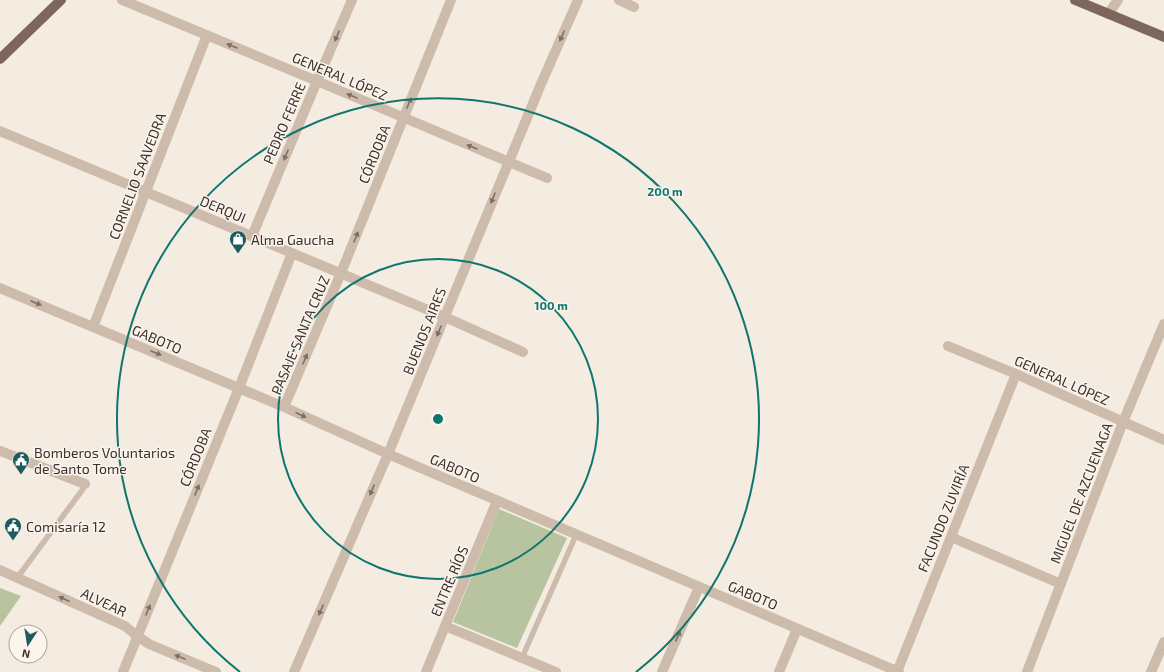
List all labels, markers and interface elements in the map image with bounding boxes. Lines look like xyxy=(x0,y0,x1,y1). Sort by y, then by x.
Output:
one-way arrow xyxy=(333,30,339,42)
one-way arrow xyxy=(559,30,565,41)
one-way arrow xyxy=(226,42,238,48)
street label: GENERAL LÓPEZ xyxy=(290,48,390,104)
street label: PEDRO FERRE xyxy=(259,79,309,166)
one-way arrow xyxy=(347,93,358,99)
one-way arrow xyxy=(406,97,412,109)
street label: CORNELIO SAAVEDRA xyxy=(105,110,169,242)
street label: CÓRDOBA xyxy=(355,122,394,186)
one-way arrow xyxy=(465,143,477,149)
one-way arrow xyxy=(283,150,289,161)
text: 200 m xyxy=(647,184,683,198)
street label: DERQUI xyxy=(198,192,248,226)
one-way arrow xyxy=(490,192,496,204)
shop icon: Alma Gaucha xyxy=(228,229,248,254)
place label: Alma Gaucha xyxy=(251,231,334,248)
one-way arrow xyxy=(353,231,359,243)
street label: PASAJE SANTA CRUZ xyxy=(267,273,333,397)
street label: BUENOS AIRES xyxy=(399,285,449,377)
text: 100 m xyxy=(534,298,568,312)
one-way arrow xyxy=(30,300,42,306)
street label: GABOTO xyxy=(129,321,185,357)
one-way arrow xyxy=(436,326,442,337)
one-way arrow xyxy=(150,351,162,357)
street label: GENERAL LÓPEZ xyxy=(1012,351,1112,409)
one-way arrow xyxy=(302,353,308,364)
one-way arrow xyxy=(296,412,307,418)
centre of rings xyxy=(431,412,445,426)
street label: MIGUEL DE AZCUENAGA xyxy=(1046,420,1116,566)
street label: CÓRDOBA xyxy=(176,425,215,489)
place label: Bomberos Voluntarios de Santo Tome xyxy=(34,444,175,477)
public building icon: Bomberos Voluntarios de Santo Tome xyxy=(11,450,31,475)
street label: GABOTO xyxy=(427,450,483,486)
street label: FACUNDO ZUVIRÍA xyxy=(914,461,973,574)
one-way arrow xyxy=(194,484,200,495)
one-way arrow xyxy=(369,485,375,497)
public building icon: Comisaría 12 xyxy=(3,516,23,541)
place label: Comisaría 12 xyxy=(26,518,106,535)
street label: ENTRE RÍOS xyxy=(427,543,472,619)
street label: GABOTO xyxy=(725,577,781,613)
street label: ALVEAR xyxy=(78,584,130,620)
one-way arrow xyxy=(59,596,70,602)
one-way arrow xyxy=(145,603,151,615)
one-way arrow xyxy=(318,604,324,615)
north arrow xyxy=(8,624,48,664)
one-way arrow xyxy=(675,630,681,642)
text: N xyxy=(21,647,31,661)
one-way arrow xyxy=(174,654,185,660)

